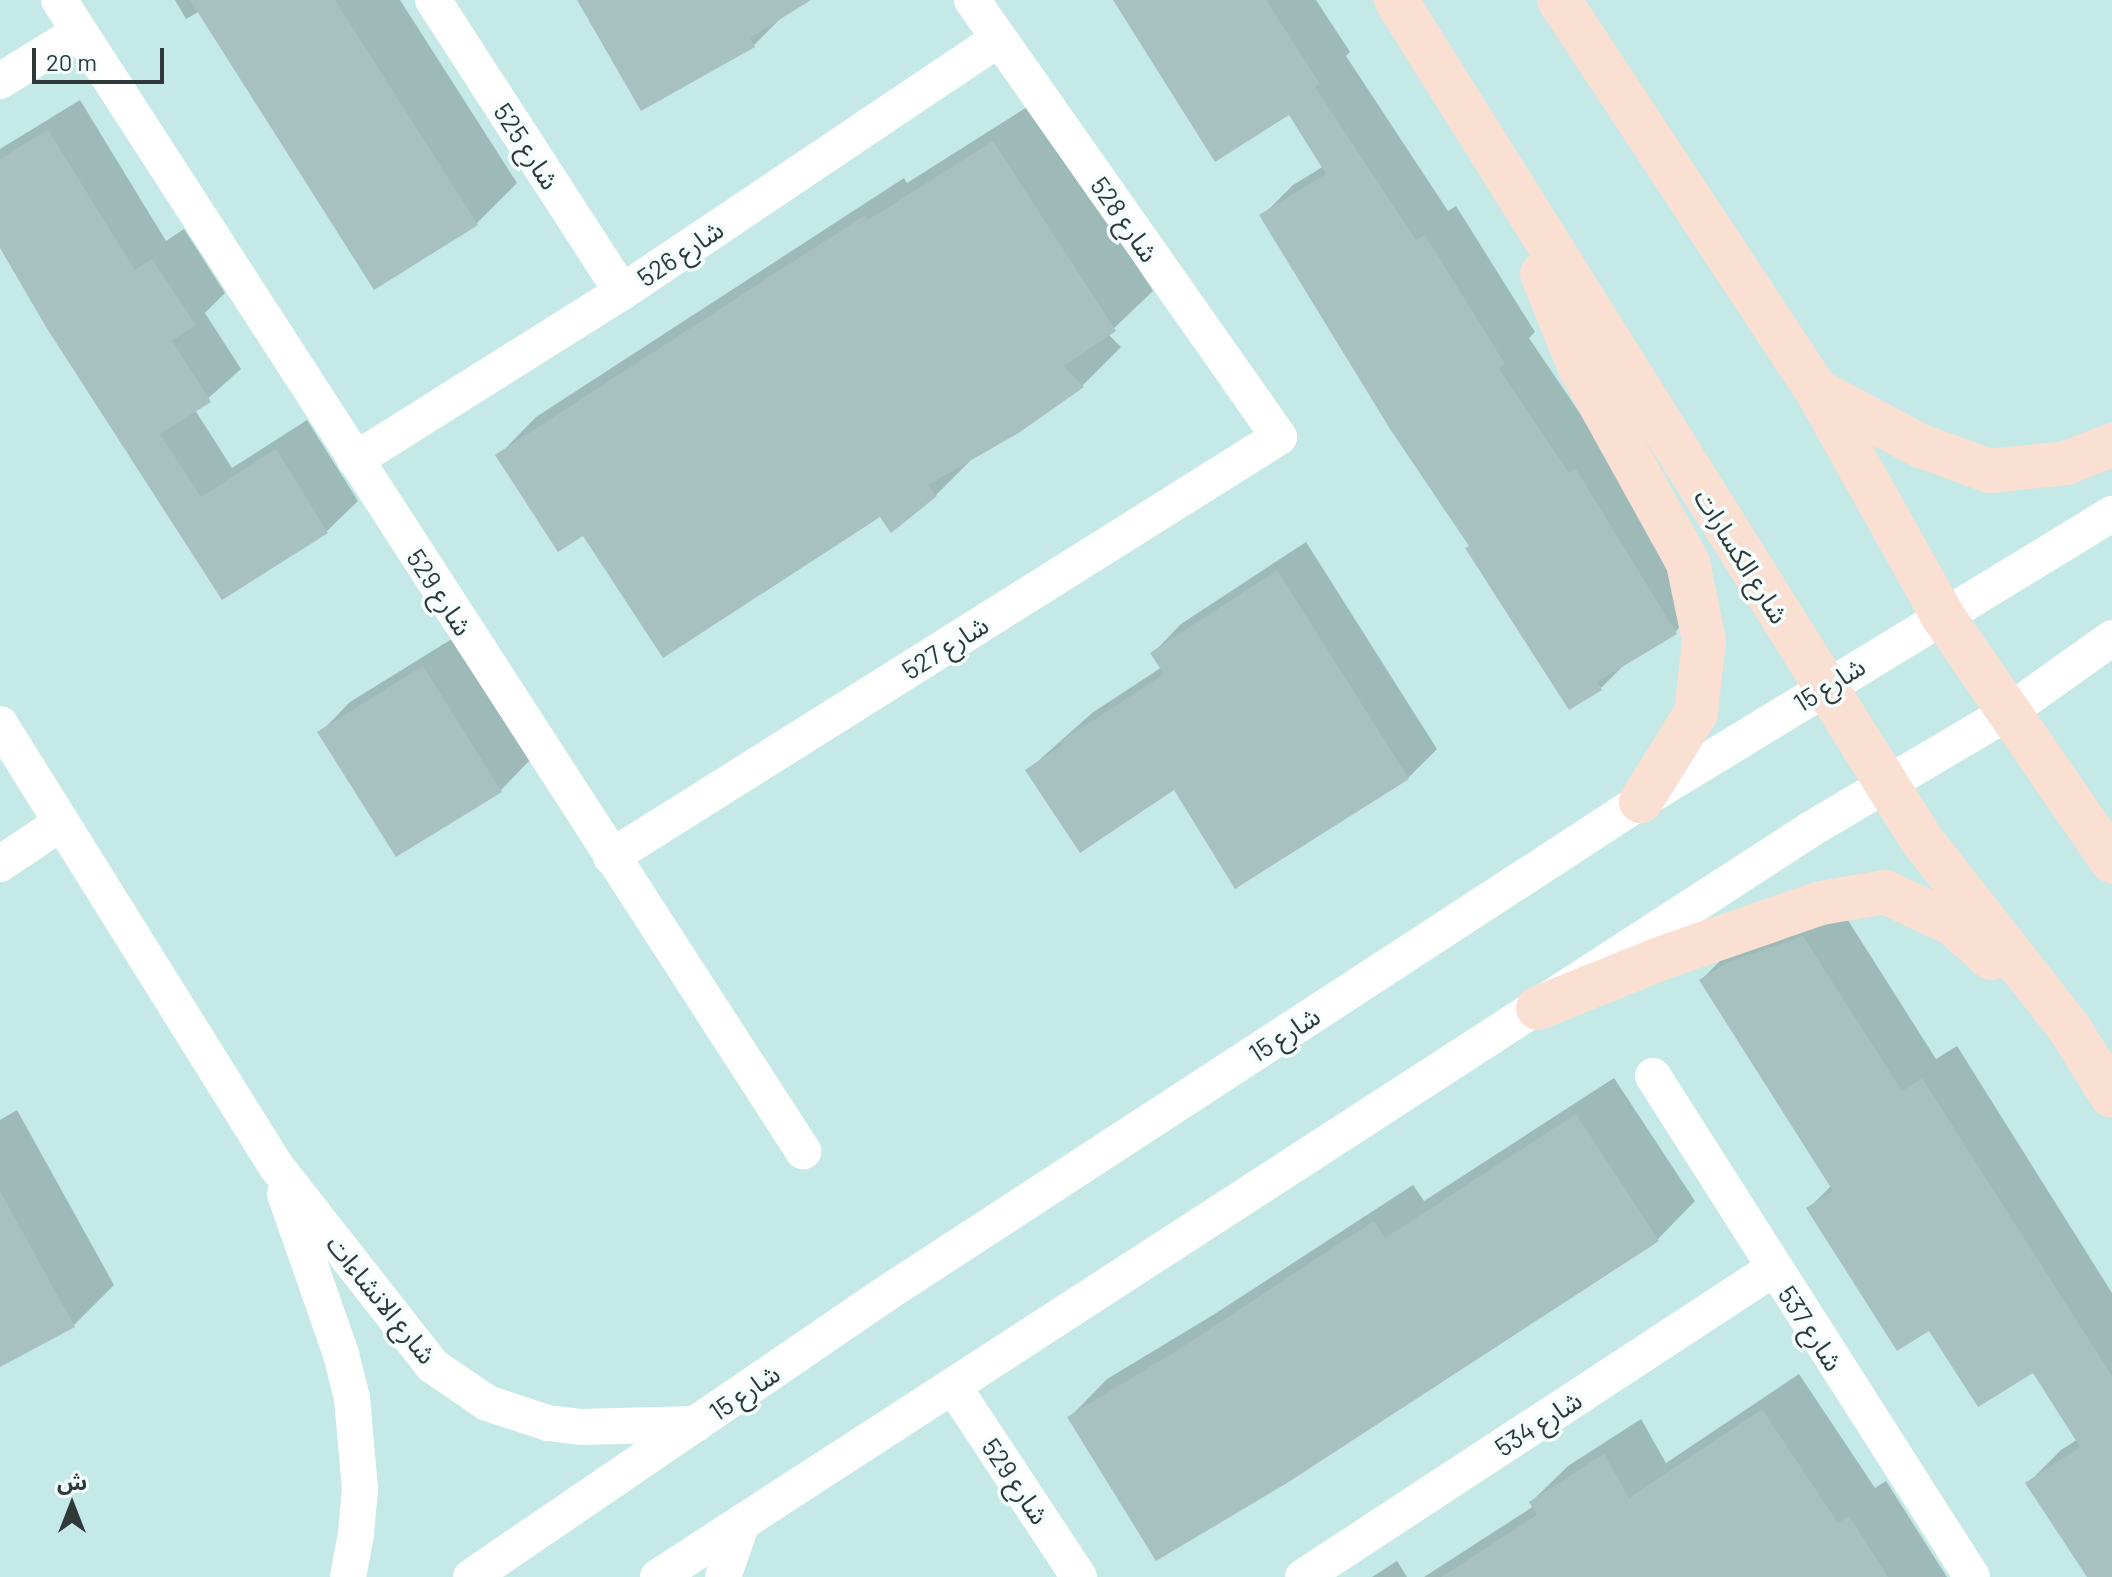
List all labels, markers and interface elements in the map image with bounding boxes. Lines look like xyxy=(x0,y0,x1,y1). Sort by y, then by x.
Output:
scale bar xyxy=(36,32,168,82)
text: 20 m xyxy=(46,47,97,76)
street label: شارع 525 xyxy=(488,97,566,195)
street label: شارع 528 xyxy=(1084,170,1166,268)
street label: شارع 526 xyxy=(631,213,729,293)
street label: شارع الكسارات xyxy=(1688,483,1796,629)
street label: شارع 529 xyxy=(401,543,479,641)
street label: شارع 527 xyxy=(896,608,994,686)
street label: شارع 15 xyxy=(1788,650,1870,718)
street label: شارع 15 xyxy=(1243,1000,1325,1068)
street label: شارع الانشاءات xyxy=(321,1228,443,1370)
street label: شارع 537 xyxy=(1772,1280,1850,1376)
street label: شارع 15 xyxy=(703,1357,785,1427)
street label: شارع 534 xyxy=(1489,1384,1587,1462)
street label: شارع 529 xyxy=(976,1432,1056,1530)
north arrow xyxy=(32,1465,112,1545)
text: ش xyxy=(57,1468,87,1494)

